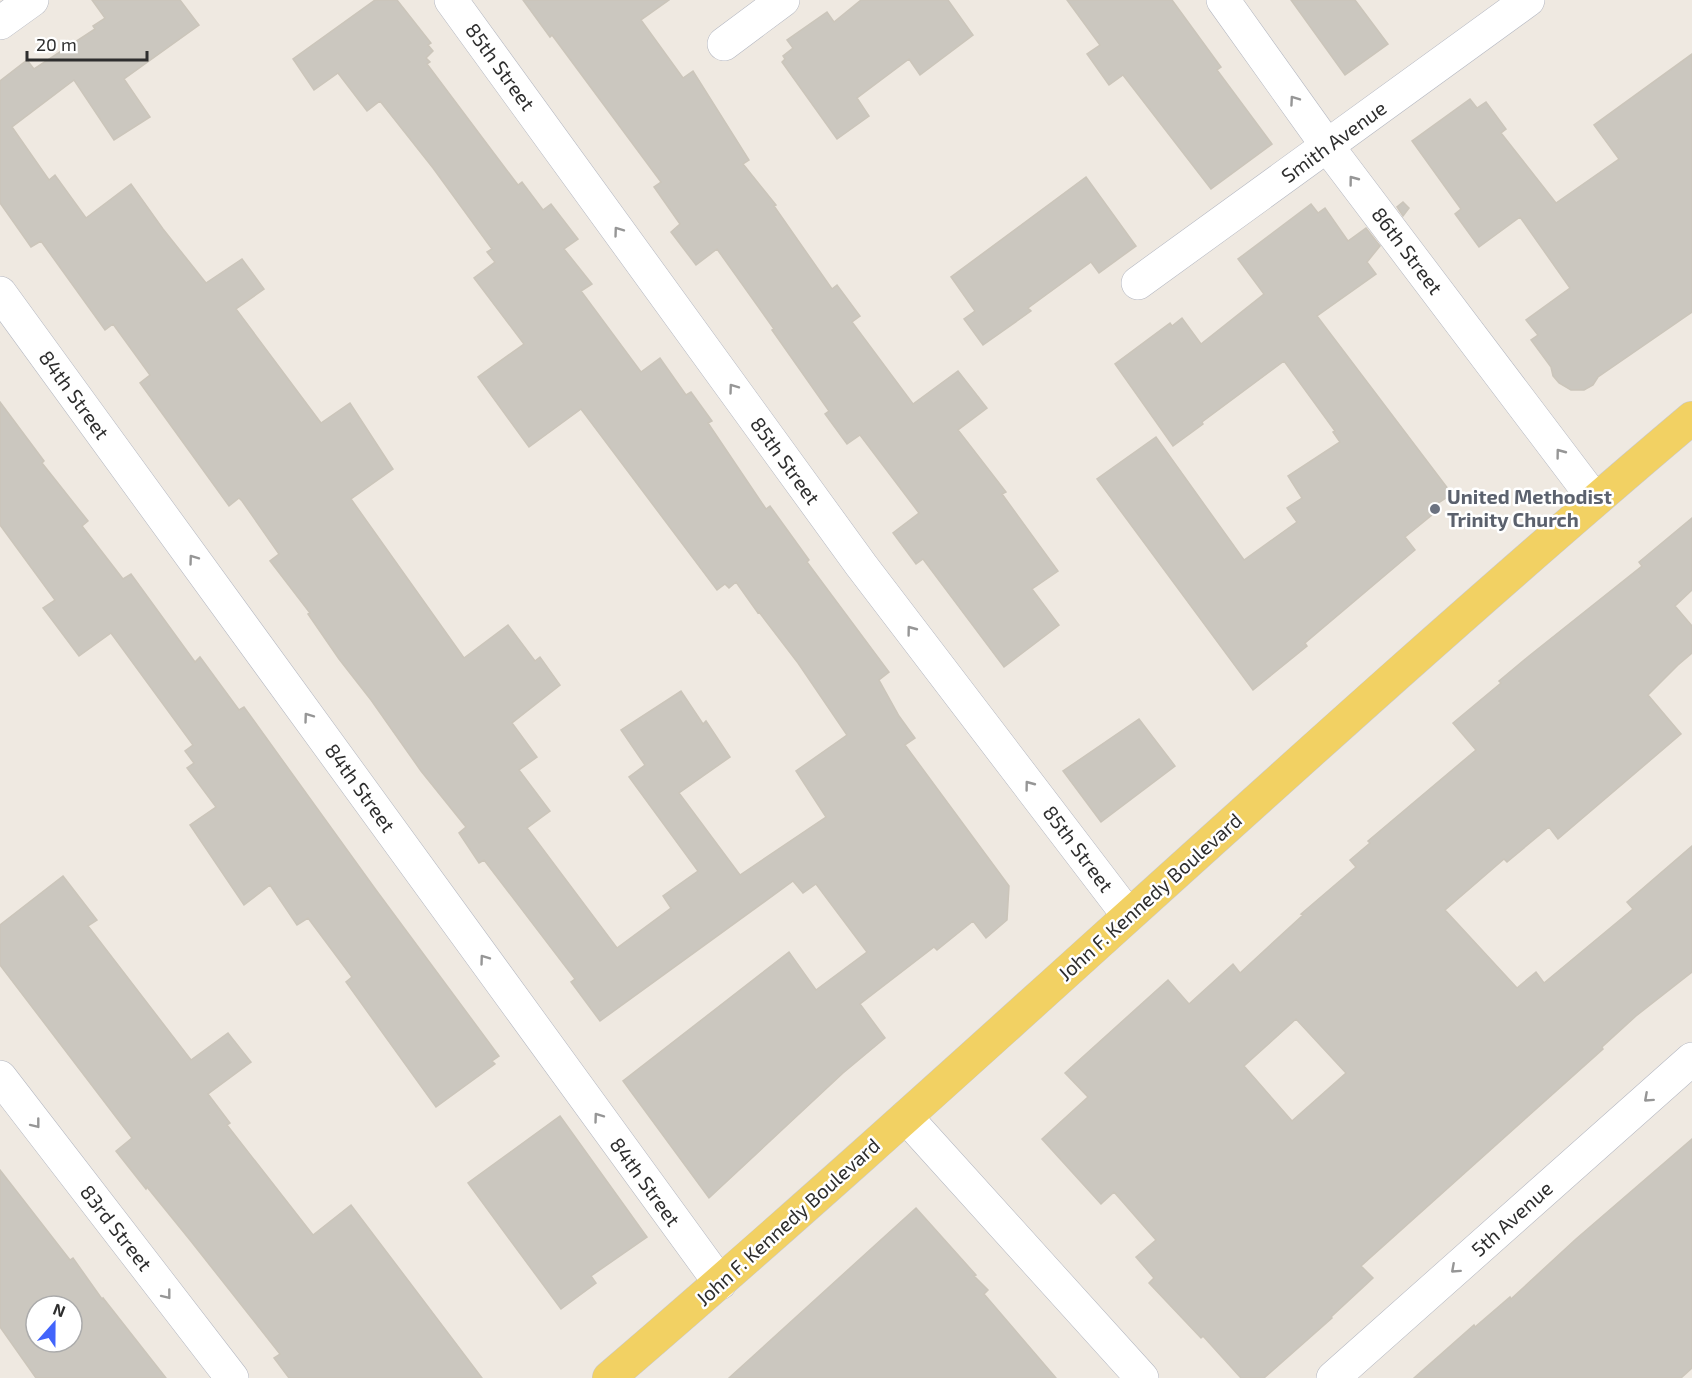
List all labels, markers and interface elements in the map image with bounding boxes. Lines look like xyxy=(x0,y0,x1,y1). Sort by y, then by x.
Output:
street label: 85th Street xyxy=(461,18,541,115)
scale bar xyxy=(27,24,147,62)
text: 20 m xyxy=(36,33,77,55)
street label: Smith Avenue xyxy=(1276,95,1391,187)
one-way arrow xyxy=(1290,95,1301,106)
one-way arrow xyxy=(1350,176,1361,187)
street label: 86th Street xyxy=(1367,202,1449,299)
one-way arrow xyxy=(615,226,626,237)
street label: 84th Street xyxy=(35,345,115,444)
one-way arrow xyxy=(729,384,740,395)
street label: 85th Street xyxy=(746,412,826,509)
one-way arrow xyxy=(1556,449,1567,460)
place label: United Methodist Trinity Church xyxy=(1447,484,1612,532)
marker: United Methodist Trinity Church xyxy=(1428,502,1442,516)
one-way arrow xyxy=(189,554,200,565)
one-way arrow xyxy=(907,626,918,637)
one-way arrow xyxy=(304,712,315,723)
street label: 84th Street xyxy=(321,738,401,837)
one-way arrow xyxy=(1026,781,1037,792)
street label: 85th Street xyxy=(1038,800,1119,897)
street label: John F. Kennedy Boulevard xyxy=(1052,807,1246,985)
one-way arrow xyxy=(480,955,491,966)
one-way arrow xyxy=(1644,1091,1655,1102)
one-way arrow xyxy=(595,1113,606,1124)
one-way arrow xyxy=(28,1117,39,1128)
street label: 84th Street xyxy=(606,1132,686,1231)
street label: John F. Kennedy Boulevard xyxy=(690,1132,884,1310)
street label: 5th Avenue xyxy=(1466,1176,1557,1261)
street label: 83rd Street xyxy=(76,1180,158,1275)
one-way arrow xyxy=(1451,1262,1462,1273)
one-way arrow xyxy=(160,1288,171,1299)
north arrow xyxy=(24,1294,84,1354)
text: N xyxy=(51,1299,68,1320)

